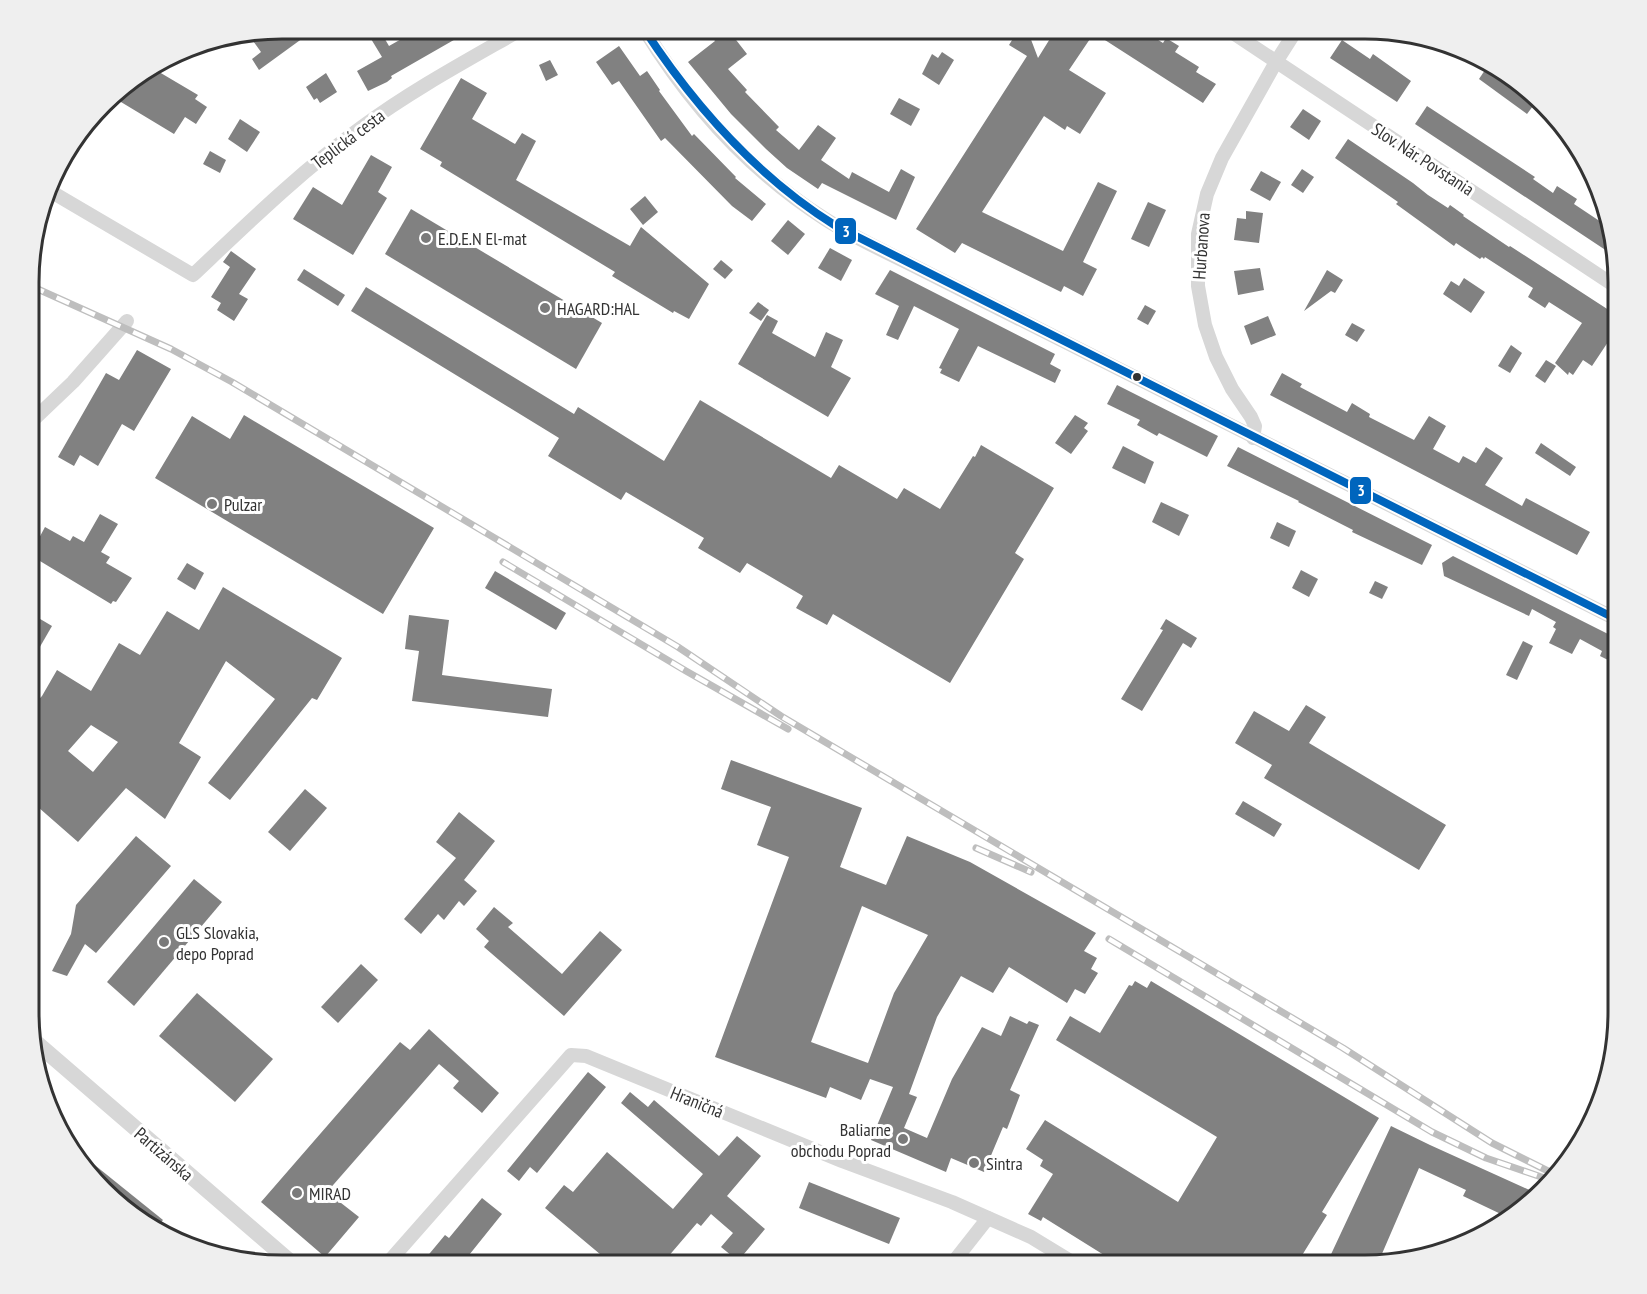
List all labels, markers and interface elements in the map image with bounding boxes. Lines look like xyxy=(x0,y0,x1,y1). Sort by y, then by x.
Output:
street label: Teplická cesta xyxy=(307,104,389,174)
street label: Slov. Nár. Povstania xyxy=(1368,117,1478,201)
street label: Hurbanova xyxy=(1187,212,1215,280)
line badge: 3 xyxy=(834,217,857,245)
text: 3 xyxy=(842,221,850,241)
place label: E.D.E.N El-mat xyxy=(438,227,527,250)
marker: E.D.E.N El-mat xyxy=(419,231,433,245)
place label: HAGARD:HAL xyxy=(557,297,640,320)
marker: HAGARD:HAL xyxy=(538,301,552,315)
unlabelled marker xyxy=(1131,371,1143,383)
line badge: 3 xyxy=(1349,476,1372,505)
text: 3 xyxy=(1357,480,1365,500)
place label: Pulzar xyxy=(224,493,262,516)
marker: Pulzar xyxy=(205,497,219,511)
place label: GLS Slovakia, depo Poprad xyxy=(176,921,259,965)
marker: GLS Slovakia, depo Poprad xyxy=(157,935,171,949)
street label: Hraničná xyxy=(667,1081,727,1123)
place label: Baliarne obchodu Poprad xyxy=(791,1118,891,1162)
street label: Partizánska xyxy=(130,1122,198,1186)
marker: Baliarne obchodu Poprad xyxy=(896,1132,910,1146)
place label: Sintra xyxy=(986,1152,1023,1175)
marker: Sintra xyxy=(967,1156,981,1170)
place label: MIRAD xyxy=(309,1182,351,1205)
marker: MIRAD xyxy=(290,1186,304,1200)

